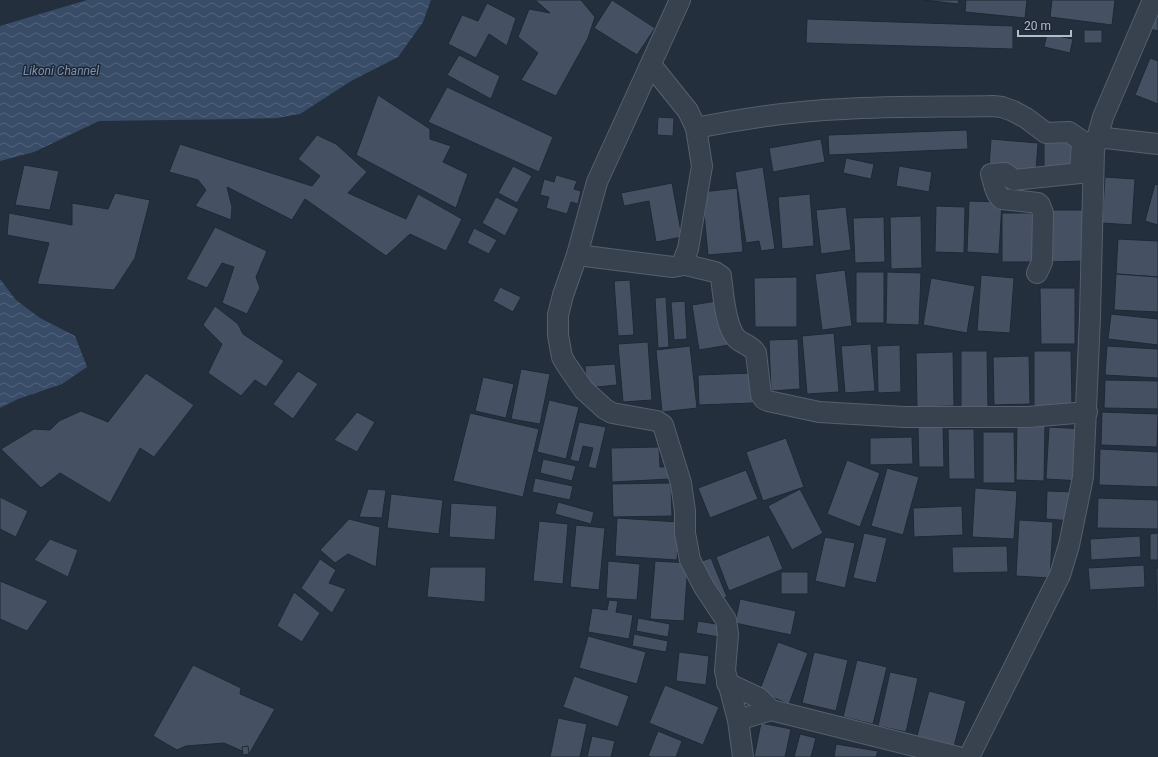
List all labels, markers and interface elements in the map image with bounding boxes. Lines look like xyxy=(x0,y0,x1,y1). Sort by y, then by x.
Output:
scale bar xyxy=(1018,12,1071,38)
text: 20 m xyxy=(1024,19,1051,33)
water label: Likoni Channel xyxy=(23,64,99,78)

